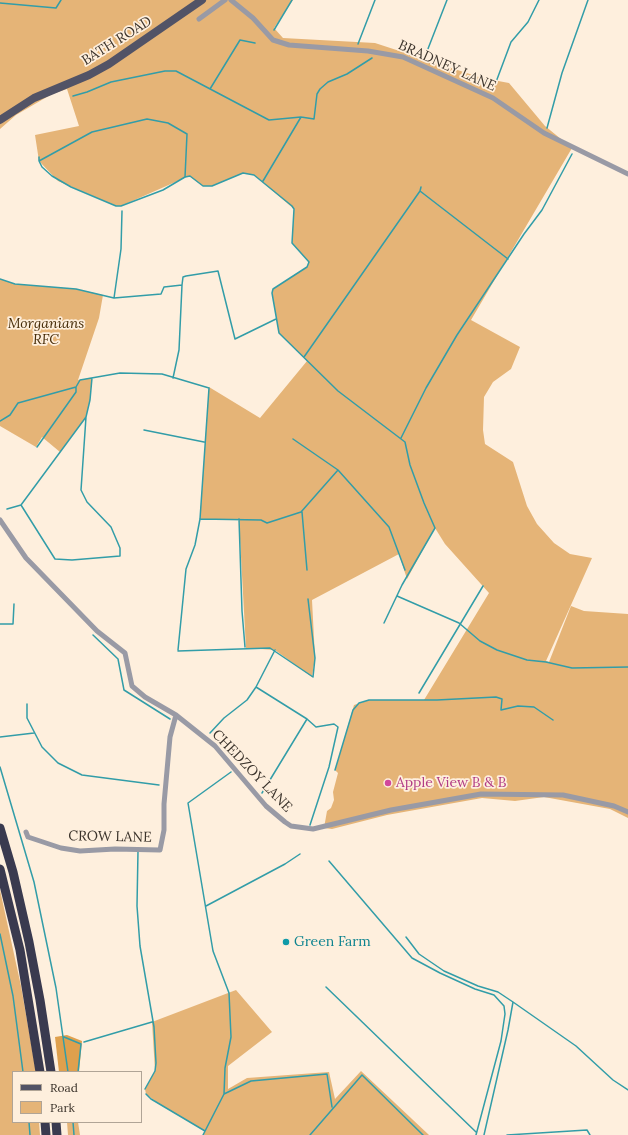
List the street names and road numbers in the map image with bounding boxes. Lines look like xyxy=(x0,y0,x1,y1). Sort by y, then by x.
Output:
street label: BATH ROAD xyxy=(79,13,155,69)
street label: BRADNEY LANE xyxy=(395,37,499,95)
street label: CHEDZOY LANE xyxy=(208,726,296,816)
street label: CROW LANE xyxy=(68,828,152,846)

